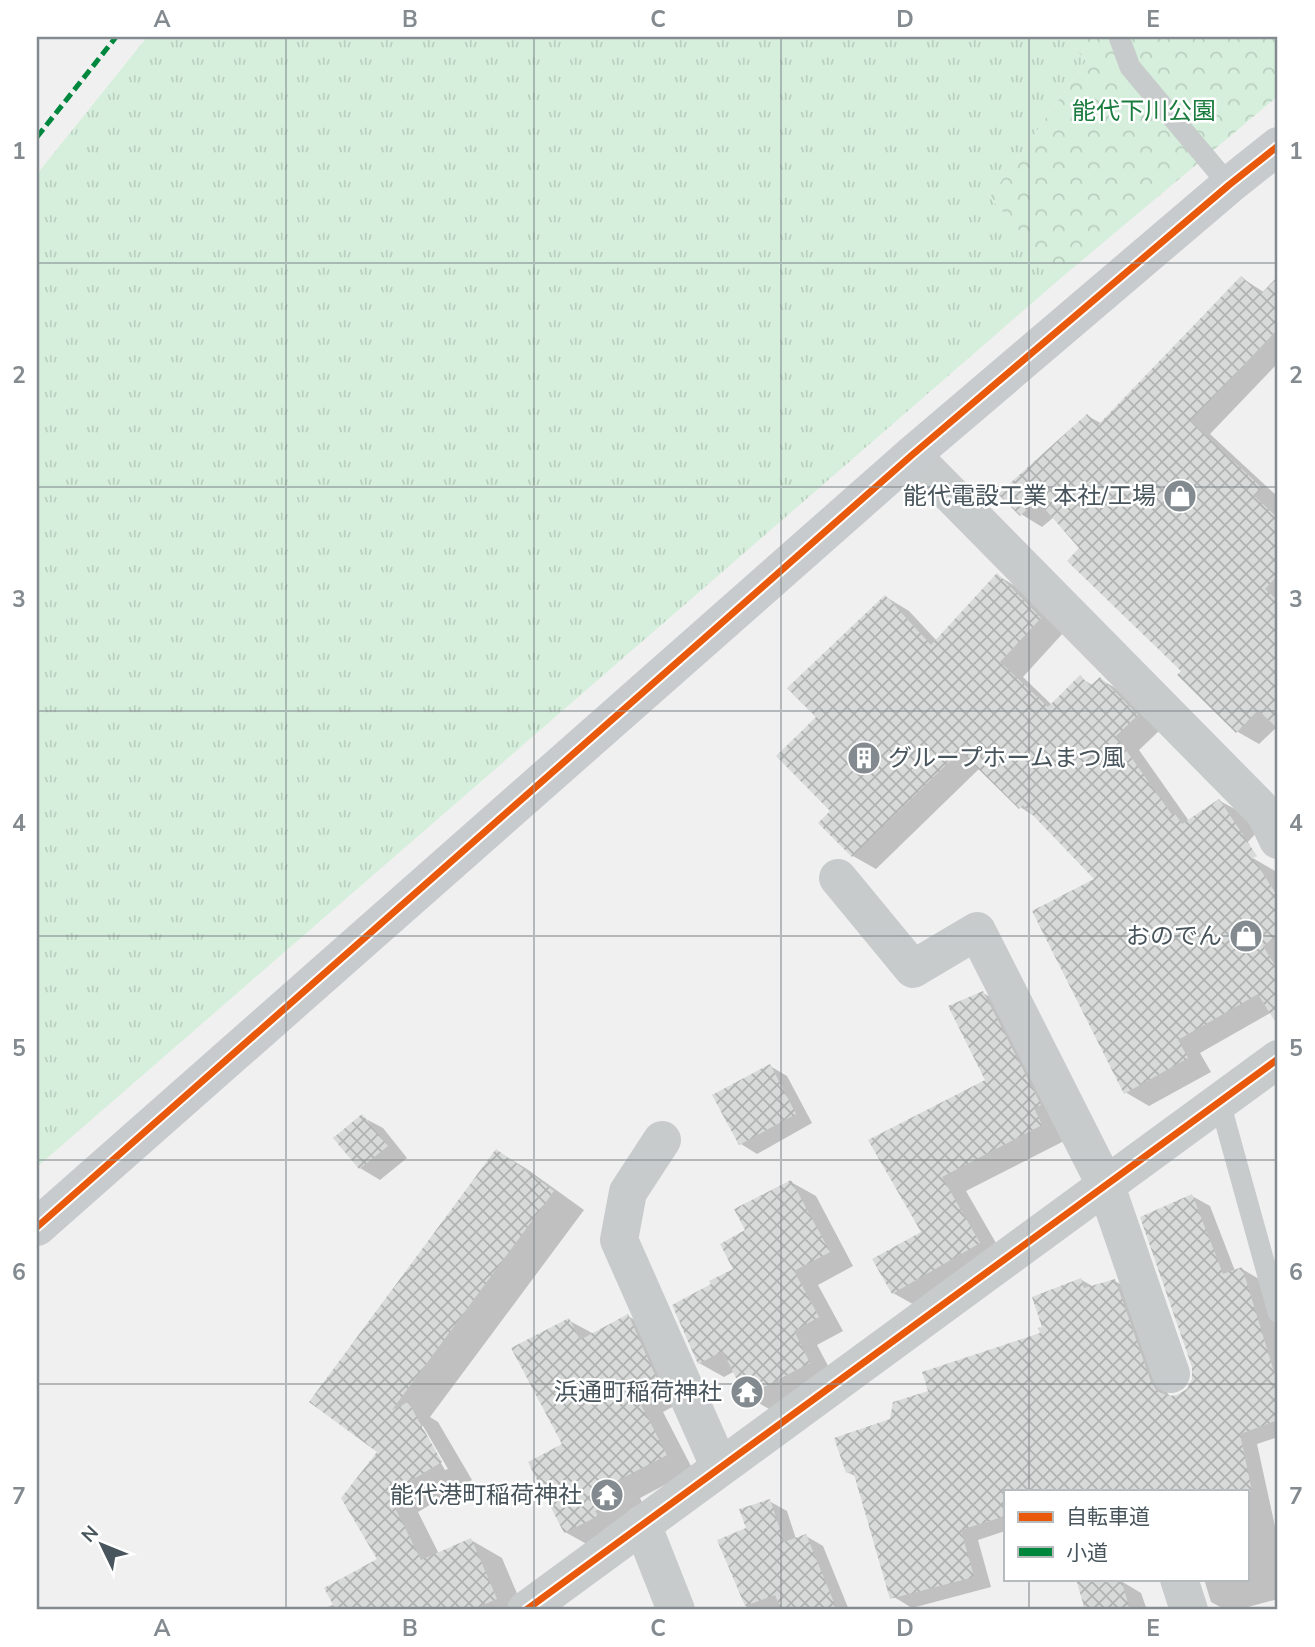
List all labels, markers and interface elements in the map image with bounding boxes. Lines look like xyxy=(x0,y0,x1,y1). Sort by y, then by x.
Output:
text: A xyxy=(153,4,171,35)
text: B xyxy=(402,4,418,35)
text: C xyxy=(650,4,666,35)
text: D xyxy=(896,4,914,35)
text: E xyxy=(1146,4,1160,35)
park label: 能代下川公園 xyxy=(1072,95,1216,127)
text: 1 xyxy=(12,136,26,167)
text: 1 xyxy=(1289,136,1303,167)
text: 2 xyxy=(12,360,26,391)
text: 2 xyxy=(1289,360,1303,391)
shop icon: 能代電設工業 本社/工場 xyxy=(1161,477,1199,515)
place label: 能代電設工業 本社/工場 xyxy=(903,480,1156,512)
text: 3 xyxy=(12,584,26,615)
text: 3 xyxy=(1289,584,1303,615)
building icon: グループホームまつ風 xyxy=(845,739,883,777)
place label: グループホームまつ風 xyxy=(888,742,1126,774)
text: 4 xyxy=(12,808,26,839)
text: 4 xyxy=(1289,808,1303,839)
shop icon: おのでん xyxy=(1227,917,1265,955)
place label: おのでん xyxy=(1126,920,1222,952)
text: 5 xyxy=(12,1033,26,1064)
text: 5 xyxy=(1289,1033,1303,1064)
text: 6 xyxy=(12,1257,26,1288)
text: 6 xyxy=(1289,1257,1303,1288)
temple icon: 浜通町稲荷神社 xyxy=(728,1373,766,1411)
place label: 浜通町稲荷神社 xyxy=(554,1376,722,1408)
temple icon: 能代港町稲荷神社 xyxy=(588,1476,626,1514)
place label: 能代港町稲荷神社 xyxy=(390,1479,582,1511)
text: 7 xyxy=(12,1481,26,1512)
text: 7 xyxy=(1289,1481,1303,1512)
legend xyxy=(1004,1490,1248,1580)
text: 自転車道 xyxy=(1066,1503,1150,1531)
north arrow xyxy=(66,1510,136,1580)
text: N xyxy=(76,1520,105,1548)
text: 小道 xyxy=(1066,1539,1108,1567)
text: A xyxy=(153,1613,171,1644)
text: B xyxy=(402,1613,418,1644)
text: C xyxy=(650,1613,666,1644)
text: D xyxy=(896,1613,914,1644)
text: E xyxy=(1146,1613,1160,1644)

